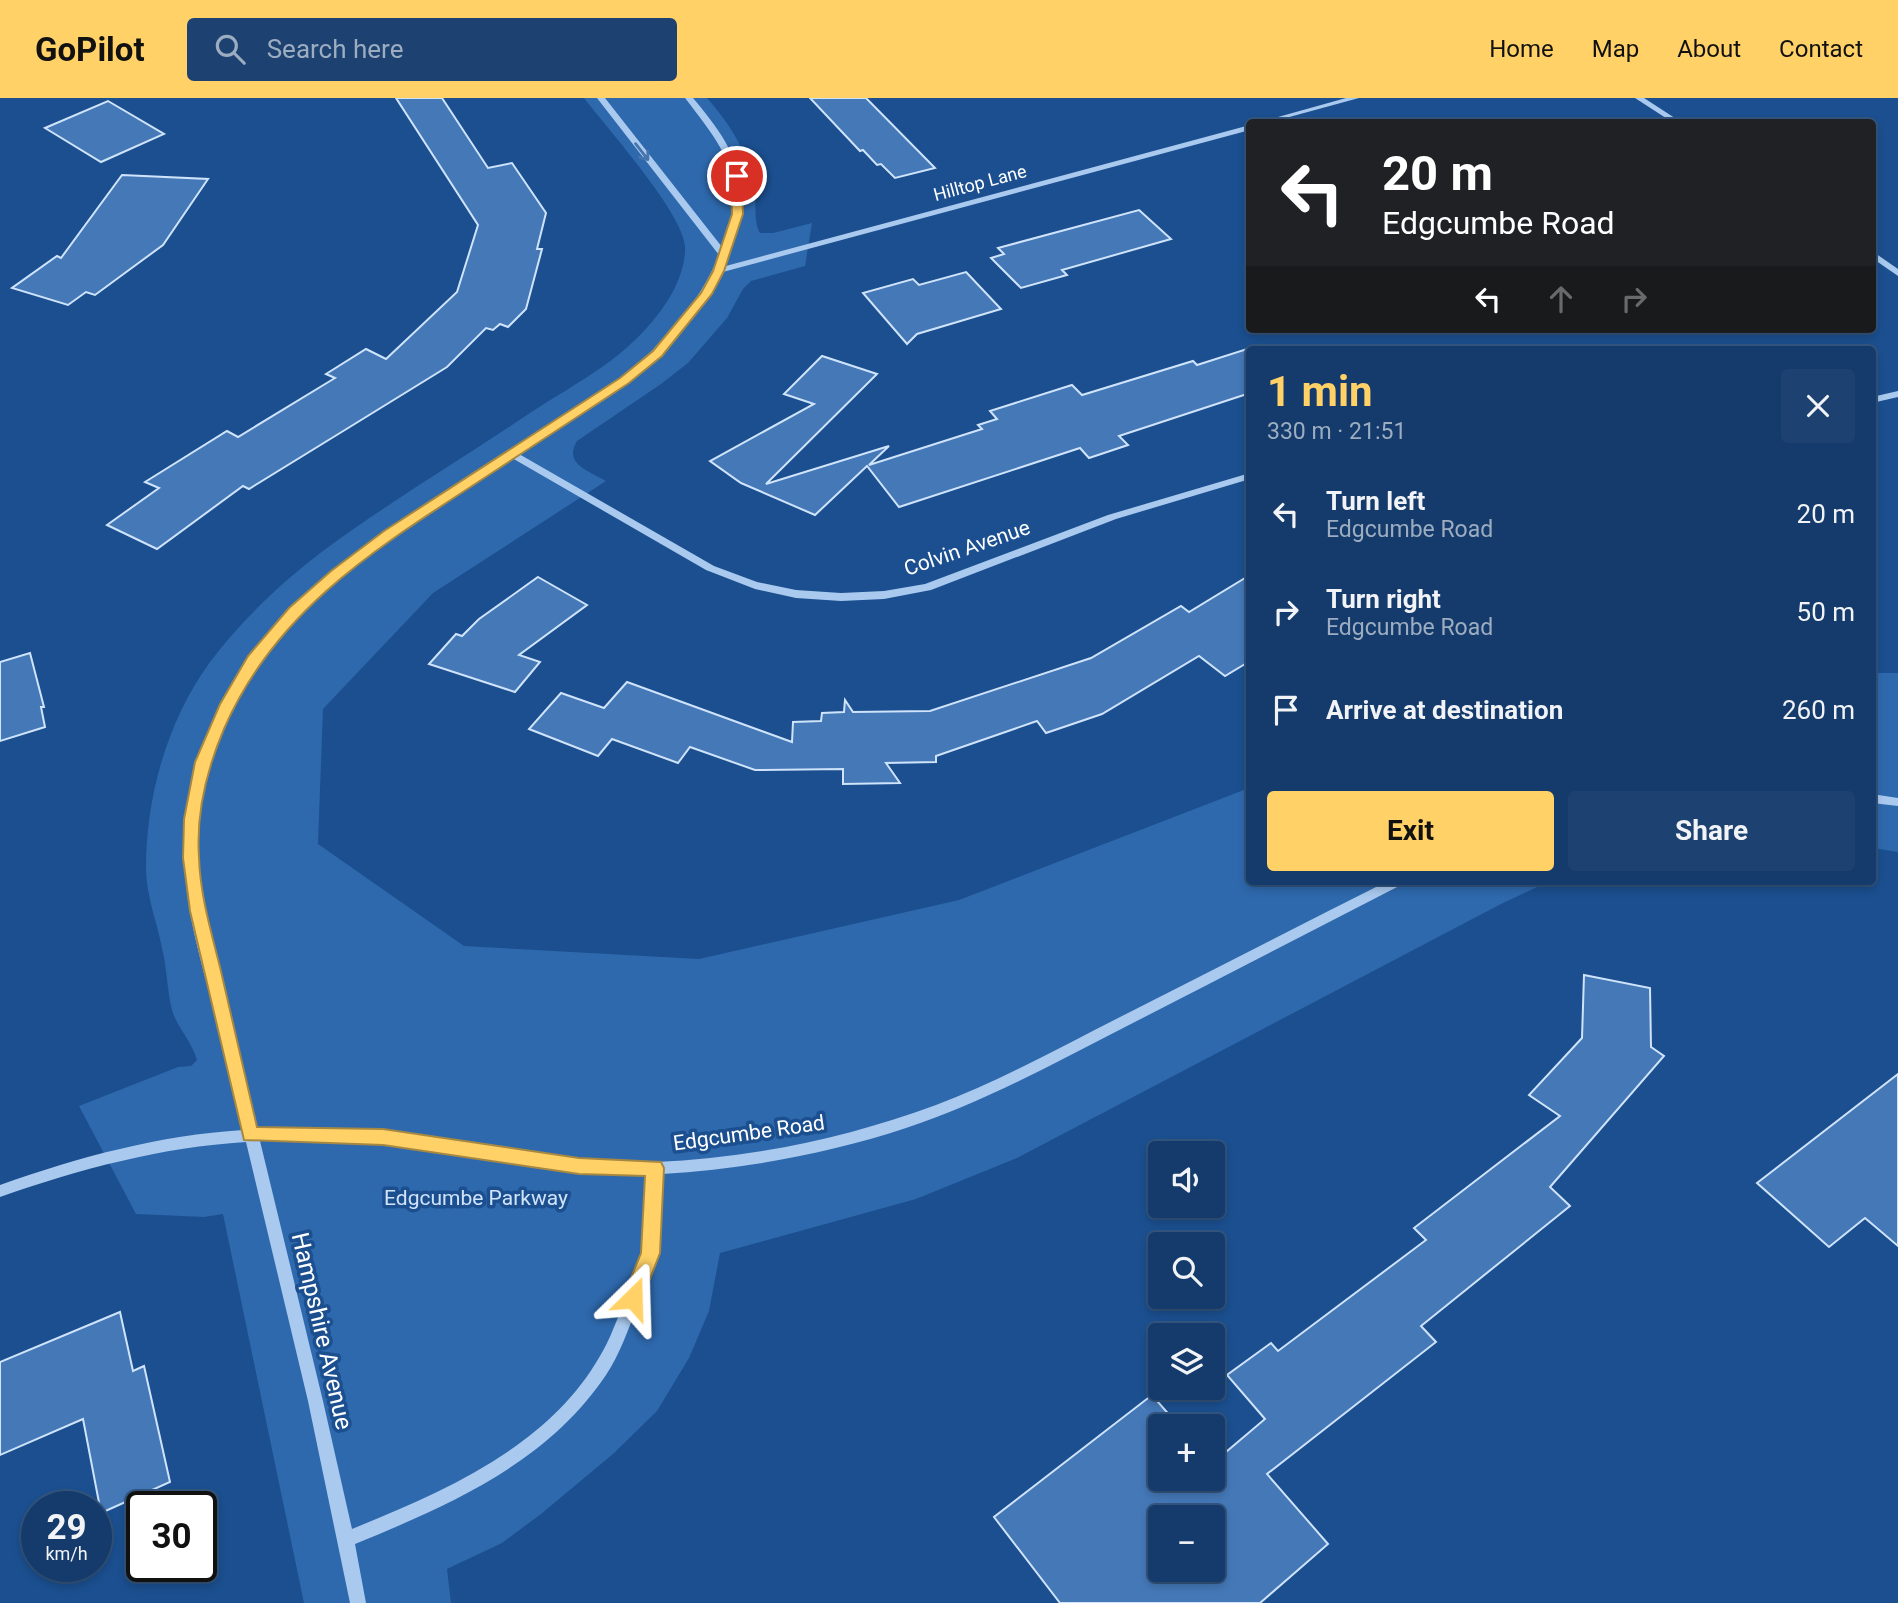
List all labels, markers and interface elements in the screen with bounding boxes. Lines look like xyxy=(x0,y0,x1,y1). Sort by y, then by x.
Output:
search box xyxy=(187,18,677,81)
text: GoPilot xyxy=(35,30,145,69)
icon: search xyxy=(211,30,249,68)
text: Search here xyxy=(267,34,403,64)
text: Home xyxy=(1489,35,1554,63)
text: Map xyxy=(1592,35,1639,63)
text: About xyxy=(1677,35,1741,63)
text: Contact xyxy=(1779,35,1863,63)
one-way arrow xyxy=(635,142,650,161)
text: 20 m xyxy=(1382,145,1493,202)
pin xyxy=(707,146,767,206)
icon: left xyxy=(1267,147,1358,238)
icon: arrive xyxy=(718,157,756,195)
street label: Hilltop Lane xyxy=(931,160,1029,205)
text: Edgcumbe Road xyxy=(1382,204,1615,242)
icon: left xyxy=(1469,280,1507,318)
icon: ahead xyxy=(1542,280,1580,318)
icon: right xyxy=(1615,280,1653,318)
text: 1 min xyxy=(1267,367,1373,416)
button: close xyxy=(1781,369,1855,443)
text: 330 m · 21:51 xyxy=(1267,418,1406,445)
text: Turn left xyxy=(1326,486,1425,516)
icon: left xyxy=(1267,495,1305,533)
text: 20 m xyxy=(1797,499,1855,529)
street label: Colvin Avenue xyxy=(901,515,1033,581)
text: Edgcumbe Road xyxy=(1326,516,1493,543)
text: Turn right xyxy=(1326,584,1441,614)
icon: right xyxy=(1267,593,1305,631)
text: 50 m xyxy=(1797,597,1855,627)
text: Edgcumbe Road xyxy=(1326,614,1493,641)
icon: arrive xyxy=(1267,691,1305,729)
text: Arrive at destination xyxy=(1326,695,1563,725)
text: 260 m xyxy=(1782,695,1855,725)
button: Exit xyxy=(1267,791,1554,871)
button: Share xyxy=(1568,791,1855,871)
street label: Edgcumbe Road xyxy=(672,1110,826,1156)
map controls xyxy=(1148,1141,1225,1582)
button: sound xyxy=(1148,1141,1225,1218)
park label: Edgcumbe Parkway xyxy=(384,1186,568,1210)
street label: Hampshire Avenue xyxy=(286,1230,358,1432)
button: search xyxy=(1148,1232,1225,1309)
position arrow xyxy=(596,1261,670,1335)
button: layers xyxy=(1148,1323,1225,1400)
button: + xyxy=(1148,1414,1225,1491)
speed limit sign: 30 xyxy=(126,1491,217,1582)
button: − xyxy=(1148,1505,1225,1582)
text: 29 xyxy=(46,1507,87,1548)
text: km/h xyxy=(45,1543,88,1564)

